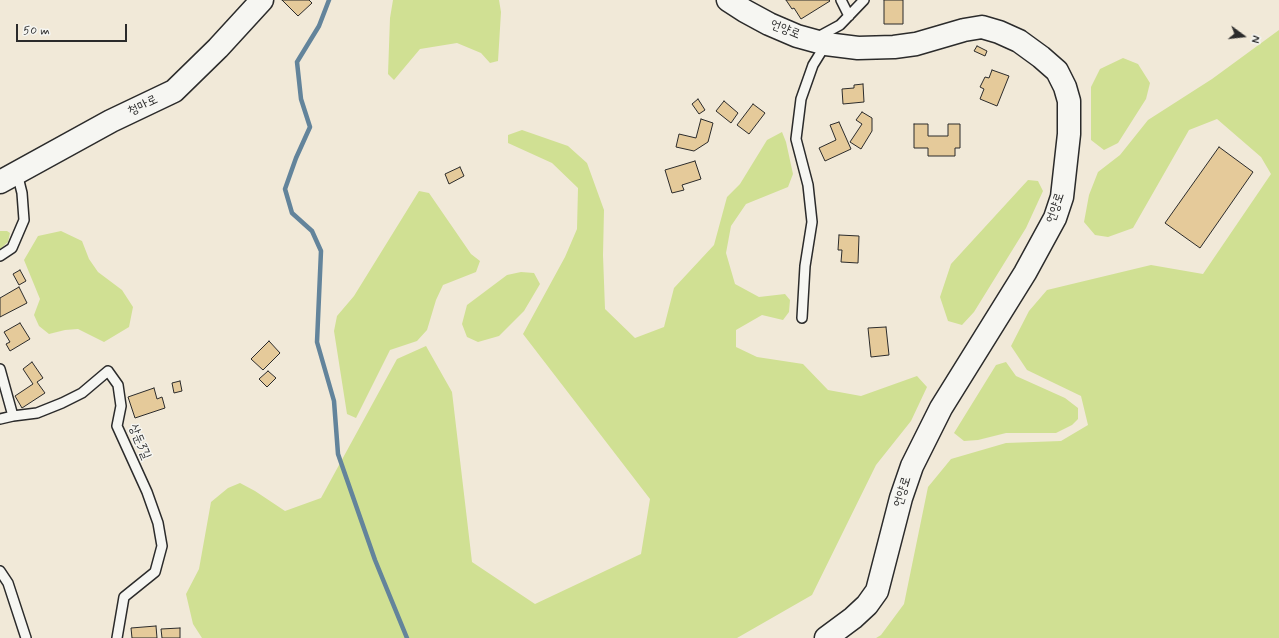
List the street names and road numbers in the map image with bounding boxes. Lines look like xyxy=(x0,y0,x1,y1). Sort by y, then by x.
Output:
street label: 언양로 xyxy=(768,17,802,43)
street label: 청마로 xyxy=(125,92,161,120)
street label: 언양로 xyxy=(1044,191,1068,225)
street label: 상둔3길 xyxy=(125,422,153,462)
street label: 언양로 xyxy=(891,475,915,509)

